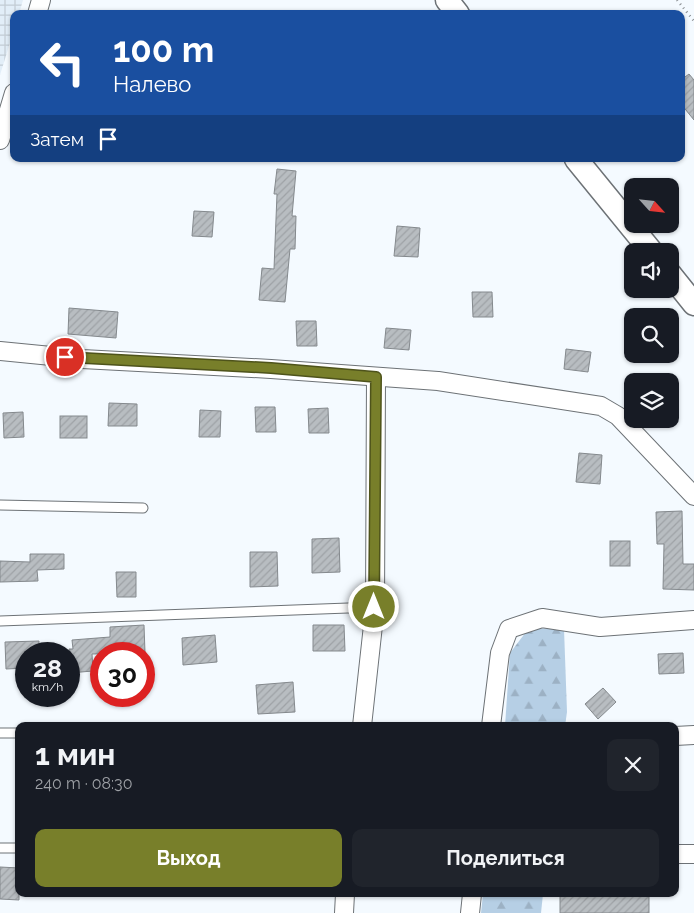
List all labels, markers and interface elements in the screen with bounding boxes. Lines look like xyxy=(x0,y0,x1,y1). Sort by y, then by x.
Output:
text: 100 m xyxy=(113,29,214,70)
icon: left xyxy=(30,30,95,95)
text: Налево xyxy=(113,71,191,97)
icon: arrive xyxy=(94,125,122,153)
text: Затем xyxy=(30,128,84,150)
north arrow xyxy=(624,178,679,232)
map controls xyxy=(624,178,679,428)
button: sound xyxy=(624,243,679,298)
button: search xyxy=(624,308,679,363)
pin xyxy=(44,336,86,378)
icon: arrive xyxy=(51,343,79,371)
button: layers xyxy=(624,373,679,428)
position arrow xyxy=(347,580,399,632)
speed limit sign: 30 xyxy=(90,642,155,707)
text: 28 xyxy=(33,653,62,683)
text: km/h xyxy=(32,680,63,694)
text: 1 мин xyxy=(35,737,115,772)
button: close xyxy=(607,739,659,791)
text: 240 m · 08:30 xyxy=(35,774,132,793)
button: Выход xyxy=(35,829,342,887)
button: Поделиться xyxy=(352,829,659,887)

